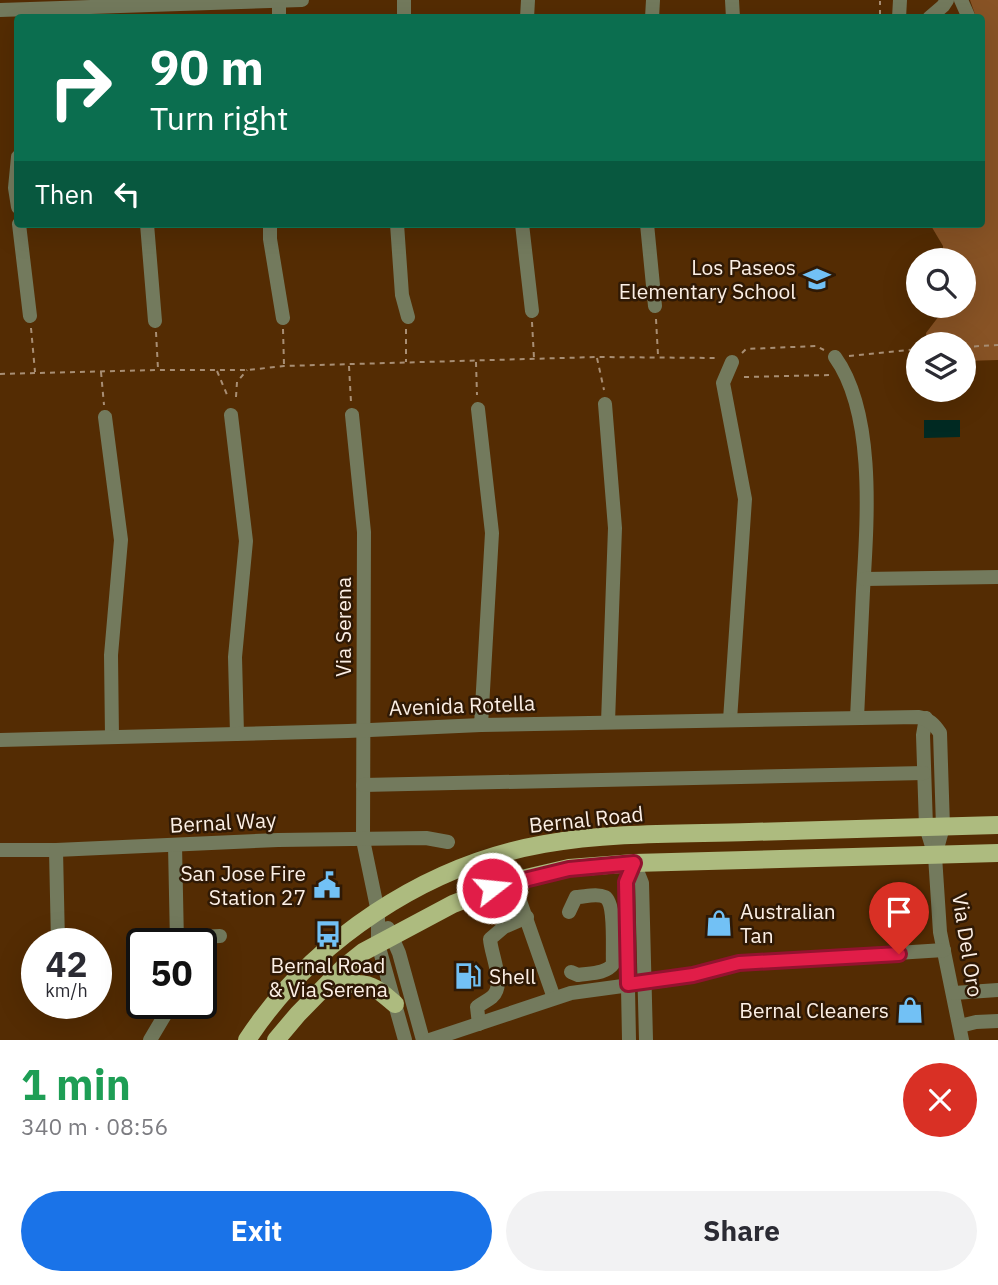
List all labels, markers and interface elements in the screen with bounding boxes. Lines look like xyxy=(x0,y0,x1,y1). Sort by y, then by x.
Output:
text: 90 m xyxy=(150,35,264,98)
icon: right xyxy=(35,42,126,133)
text: Turn right xyxy=(150,97,288,139)
icon: left xyxy=(108,175,146,213)
text: Then xyxy=(35,177,94,211)
map controls xyxy=(906,248,976,402)
button: search xyxy=(906,248,976,318)
place label: Los Paseos Elementary School xyxy=(619,253,796,305)
school or university icon: Los Paseos Elementary School xyxy=(802,264,832,294)
button: layers xyxy=(906,332,976,402)
street label: Via Serena xyxy=(329,577,357,677)
street label: Avenida Rotella xyxy=(388,688,536,722)
street label: Bernal Road xyxy=(527,799,645,839)
street label: Bernal Way xyxy=(169,805,278,839)
position arrow xyxy=(455,851,529,925)
place label: San Jose Fire Station 27 xyxy=(180,859,306,911)
public building icon: San Jose Fire Station 27 xyxy=(312,870,342,900)
pin xyxy=(869,882,929,954)
street label: Via Del Oro xyxy=(946,891,990,999)
icon: arrive xyxy=(880,893,918,931)
place label: Australian Tan xyxy=(740,897,836,949)
shop icon: Australian Tan xyxy=(704,908,734,938)
bus stop icon: Bernal Road & Via Serena xyxy=(313,919,343,949)
speed limit sign: 50 xyxy=(126,928,217,1019)
text: 42 xyxy=(45,941,88,987)
place label: Bernal Road & Via Serena xyxy=(268,951,388,1003)
fuel station icon: Shell xyxy=(453,961,483,991)
place label: Shell xyxy=(489,962,536,990)
text: km/h xyxy=(45,979,88,1002)
shop icon: Bernal Cleaners xyxy=(895,995,925,1025)
place label: Bernal Cleaners xyxy=(739,996,889,1024)
text: 1 min xyxy=(21,1057,131,1112)
button: close xyxy=(903,1063,977,1137)
text: 340 m · 08:56 xyxy=(21,1111,168,1141)
button: Exit xyxy=(21,1191,492,1271)
button: Share xyxy=(506,1191,977,1271)

